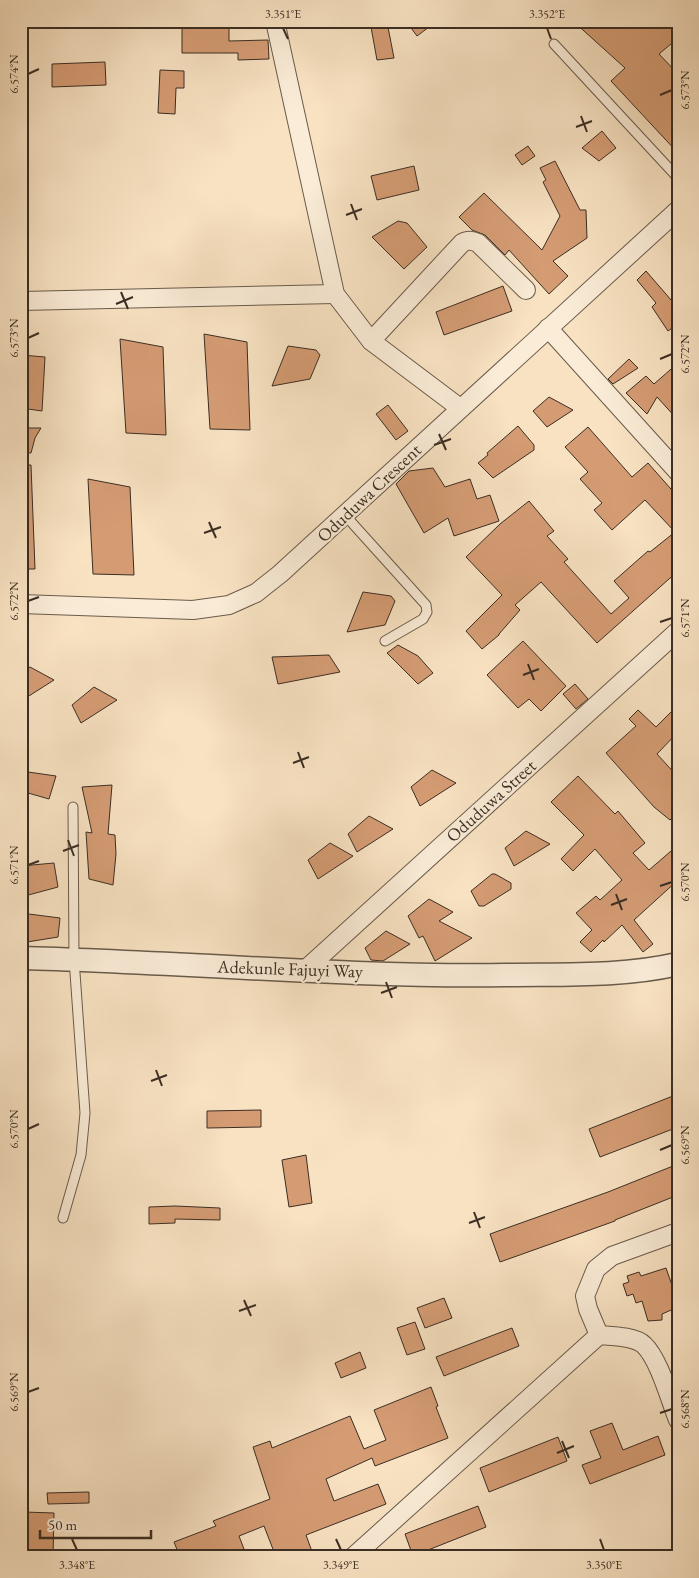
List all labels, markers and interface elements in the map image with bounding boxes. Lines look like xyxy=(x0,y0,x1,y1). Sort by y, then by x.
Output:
text: 3.351°E xyxy=(265,6,301,22)
text: 3.352°E xyxy=(529,6,565,22)
text: 6.574°N xyxy=(6,54,22,93)
text: 6.573°N xyxy=(677,70,693,109)
text: 6.573°N xyxy=(6,318,22,357)
text: 6.572°N xyxy=(677,334,693,373)
street label: Oduduwa Crescent xyxy=(312,438,426,547)
text: 6.572°N xyxy=(6,581,22,620)
text: 6.571°N xyxy=(677,598,693,637)
street label: Oduduwa Street xyxy=(441,754,541,847)
text: 6.571°N xyxy=(6,845,22,884)
text: 6.570°N xyxy=(677,862,693,901)
street label: Adekunle Fajuyi Way xyxy=(216,954,363,983)
text: 6.570°N xyxy=(6,1109,22,1148)
text: 6.569°N xyxy=(677,1125,693,1164)
text: 6.569°N xyxy=(6,1372,22,1411)
text: 6.568°N xyxy=(677,1389,693,1428)
scale bar xyxy=(40,1508,151,1540)
text: 50 m xyxy=(48,1515,77,1534)
text: 3.348°E xyxy=(59,1557,95,1573)
text: 3.349°E xyxy=(323,1557,359,1573)
text: 3.350°E xyxy=(586,1557,622,1573)

